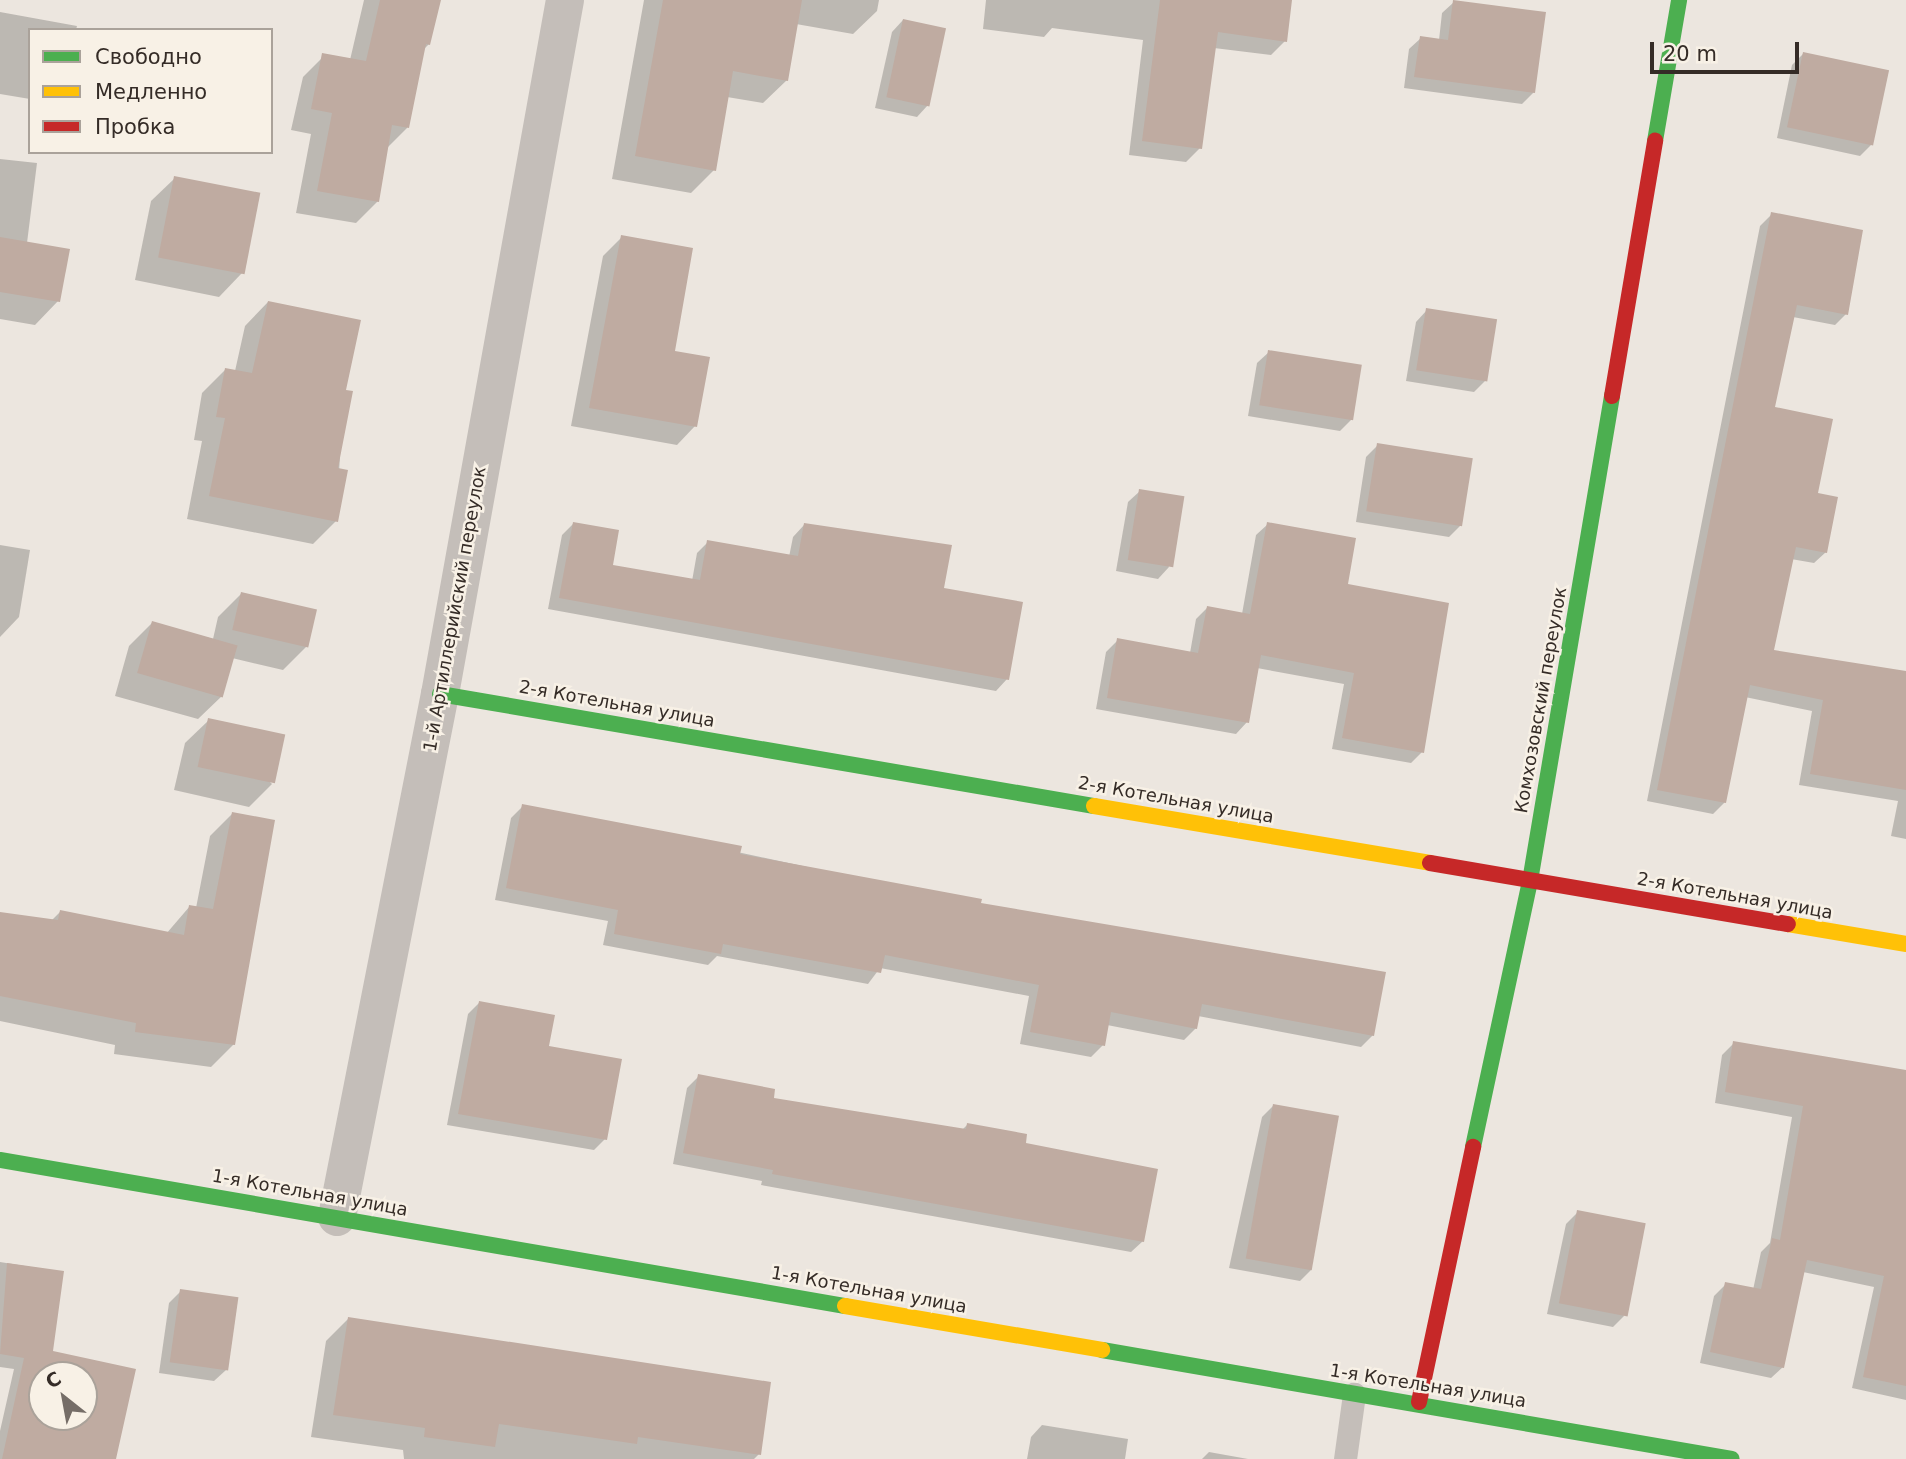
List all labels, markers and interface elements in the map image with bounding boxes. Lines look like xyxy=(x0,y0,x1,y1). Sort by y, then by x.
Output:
legend xyxy=(28,28,273,154)
scale bar xyxy=(1654,28,1803,72)
text: 20 m xyxy=(1663,42,1717,66)
text: Свободно xyxy=(95,45,202,69)
text: Медленно xyxy=(95,80,207,104)
text: Пробка xyxy=(95,115,175,139)
street label: 1-й Артиллерийский переулок xyxy=(419,465,491,753)
street label: Комхозовский переулок xyxy=(1510,585,1572,815)
street label: 2-я Котельная улица xyxy=(517,676,717,732)
street label: 2-я Котельная улица xyxy=(1076,772,1276,828)
street label: 2-я Котельная улица xyxy=(1635,868,1835,924)
street label: 1-я Котельная улица xyxy=(210,1165,410,1221)
street label: 1-я Котельная улица xyxy=(769,1262,969,1318)
street label: 1-я Котельная улица xyxy=(1328,1360,1528,1412)
north arrow xyxy=(28,1361,98,1431)
text: С xyxy=(42,1367,65,1393)

